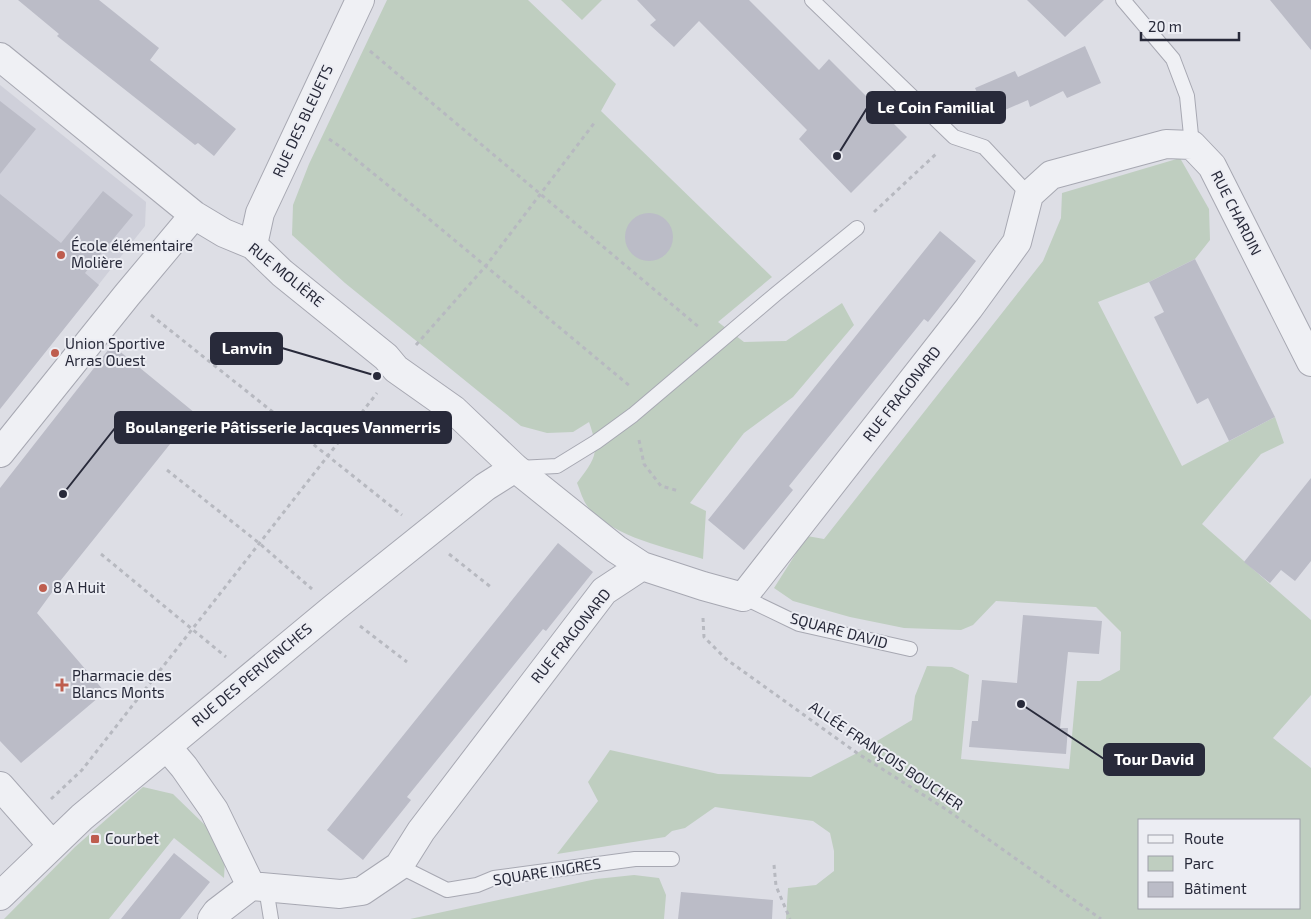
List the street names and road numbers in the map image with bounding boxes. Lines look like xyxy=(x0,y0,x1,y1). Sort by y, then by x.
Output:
street label: RUE DES BLEUETS xyxy=(268,61,336,180)
street label: RUE CHARDIN xyxy=(1208,167,1266,258)
street label: RUE MOLIÈRE xyxy=(245,238,328,310)
street label: RUE FRAGONARD xyxy=(858,342,944,445)
street label: RUE FRAGONARD xyxy=(527,585,614,686)
street label: SQUARE DAVID xyxy=(788,608,890,653)
street label: RUE DES PERVENCHES xyxy=(188,619,315,730)
street label: ALLÉE FRANÇOIS BOUCHER xyxy=(806,697,967,814)
street label: SQUARE INGRES xyxy=(492,854,602,889)

